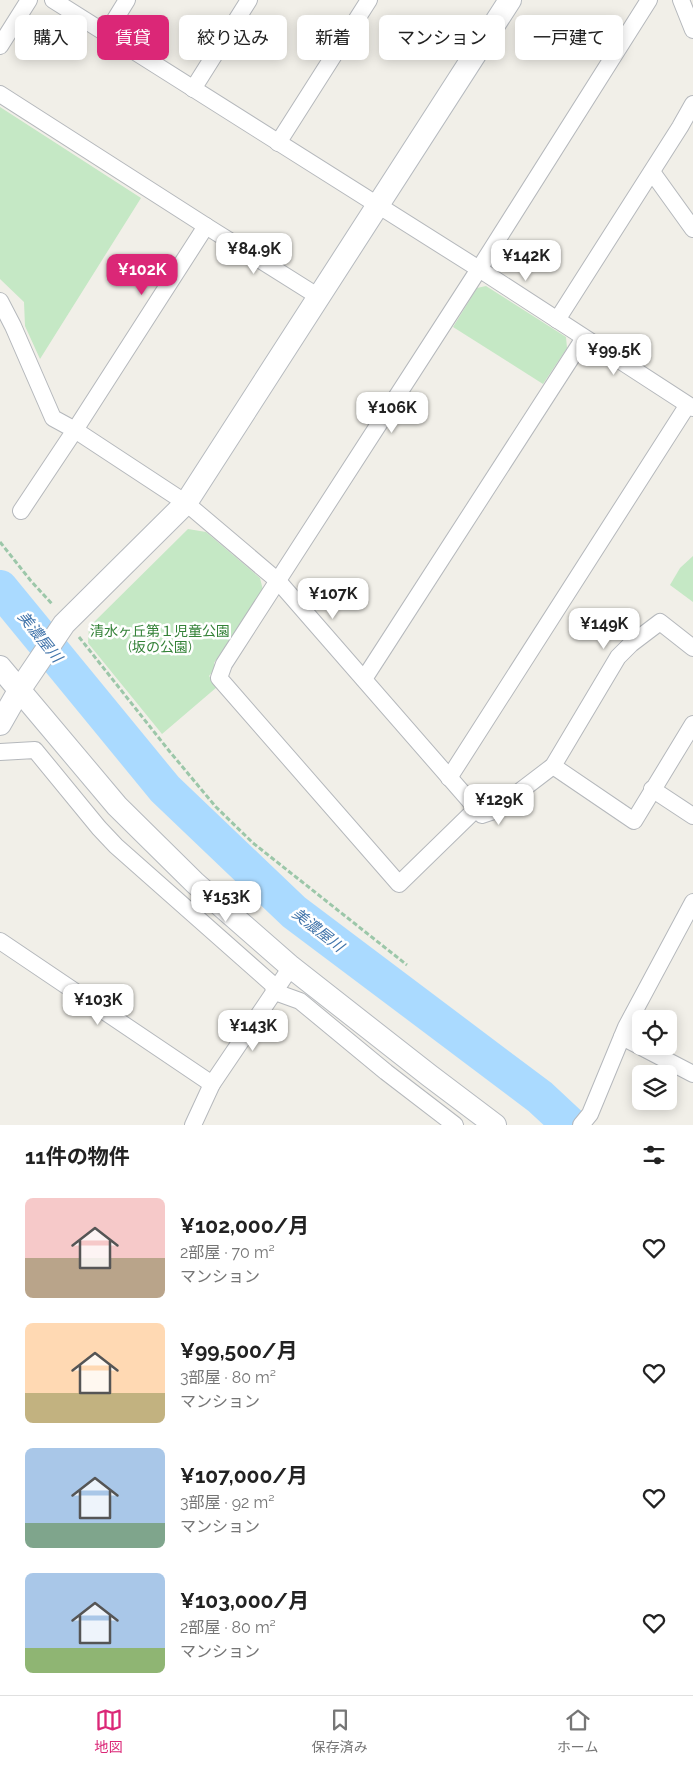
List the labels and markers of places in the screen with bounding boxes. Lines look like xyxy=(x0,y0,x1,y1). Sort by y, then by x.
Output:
pin: ¥84.9K xyxy=(213,232,295,275)
pin: ¥142K xyxy=(491,240,561,282)
pin: ¥102K xyxy=(107,254,177,296)
pin: ¥99.5K xyxy=(573,334,655,376)
pin: ¥106K xyxy=(357,392,427,434)
pin: ¥107K xyxy=(298,578,368,620)
pin: ¥149K xyxy=(569,608,639,650)
pin: ¥129K xyxy=(464,784,534,826)
pin: ¥153K xyxy=(191,880,261,923)
pin: ¥103K xyxy=(63,984,133,1026)
pin: ¥143K xyxy=(218,1010,288,1052)

